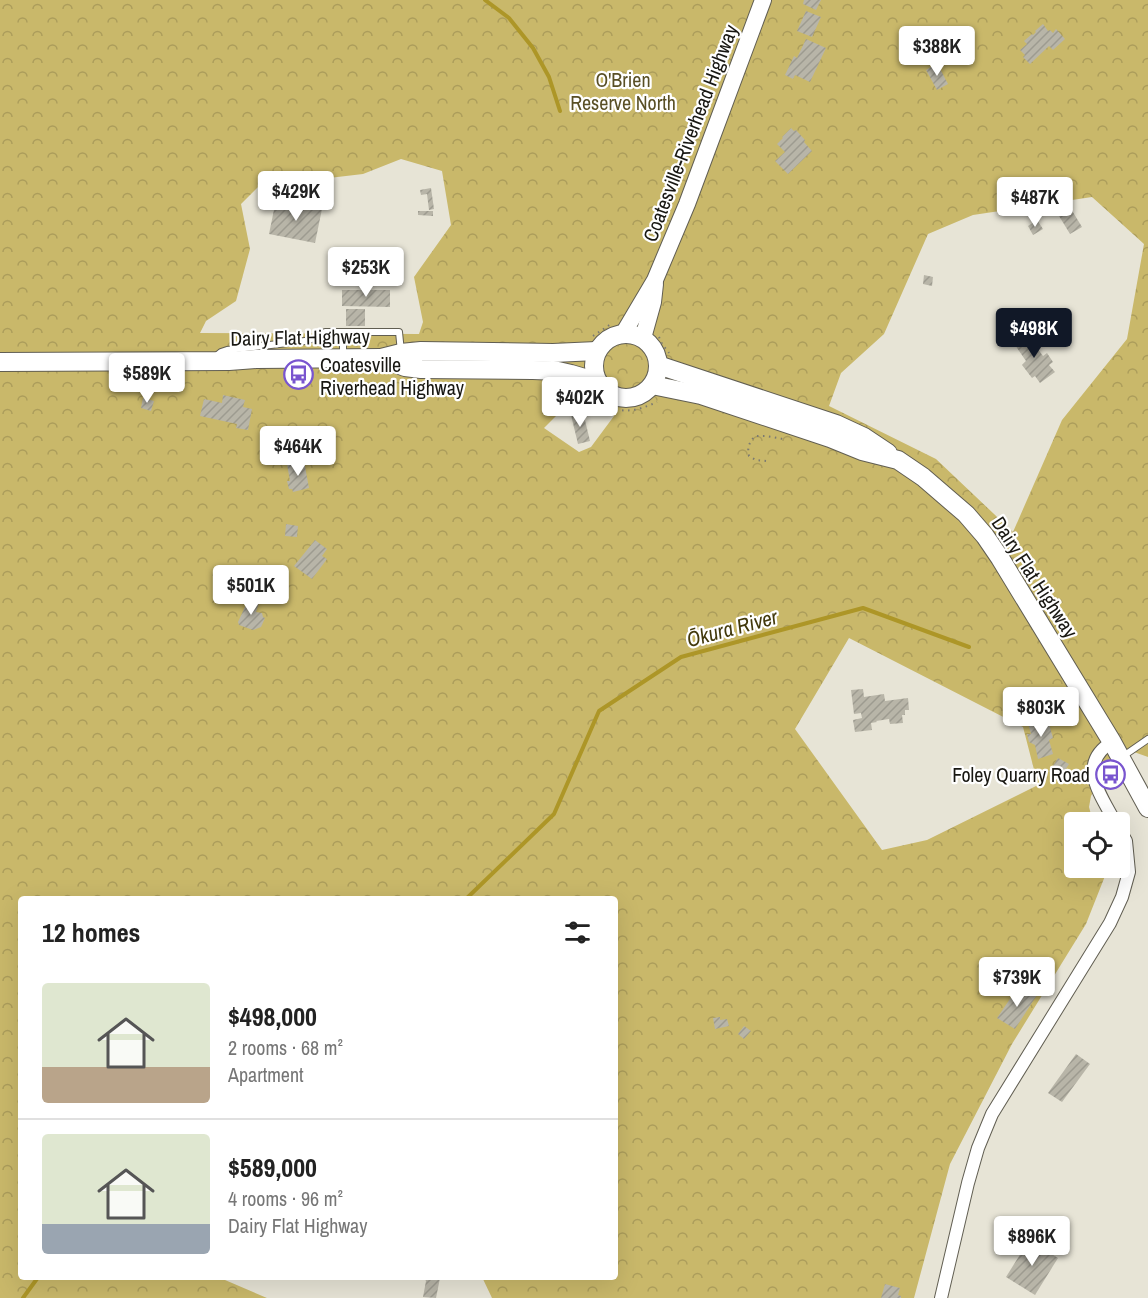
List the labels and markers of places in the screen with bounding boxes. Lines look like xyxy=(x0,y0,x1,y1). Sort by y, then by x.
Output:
pin: $388K xyxy=(895,26,979,77)
pin: $429K xyxy=(254,171,338,222)
pin: $487K xyxy=(993,177,1077,228)
pin: $253K xyxy=(324,247,408,298)
pin: $498K xyxy=(992,308,1076,359)
place label: Coatesville Riverhead Highway xyxy=(320,351,465,401)
pin: $589K xyxy=(105,353,189,404)
bus stop icon: Coatesville Riverhead Highway xyxy=(283,359,315,391)
pin: $402K xyxy=(538,377,622,428)
pin: $464K xyxy=(256,426,340,477)
pin: $501K xyxy=(209,565,293,616)
pin: $803K xyxy=(999,687,1083,738)
bus stop icon: Foley Quarry Road xyxy=(1095,758,1127,790)
place label: Foley Quarry Road xyxy=(952,761,1090,788)
pin: $739K xyxy=(975,957,1059,1008)
pin: $896K xyxy=(990,1216,1074,1267)

